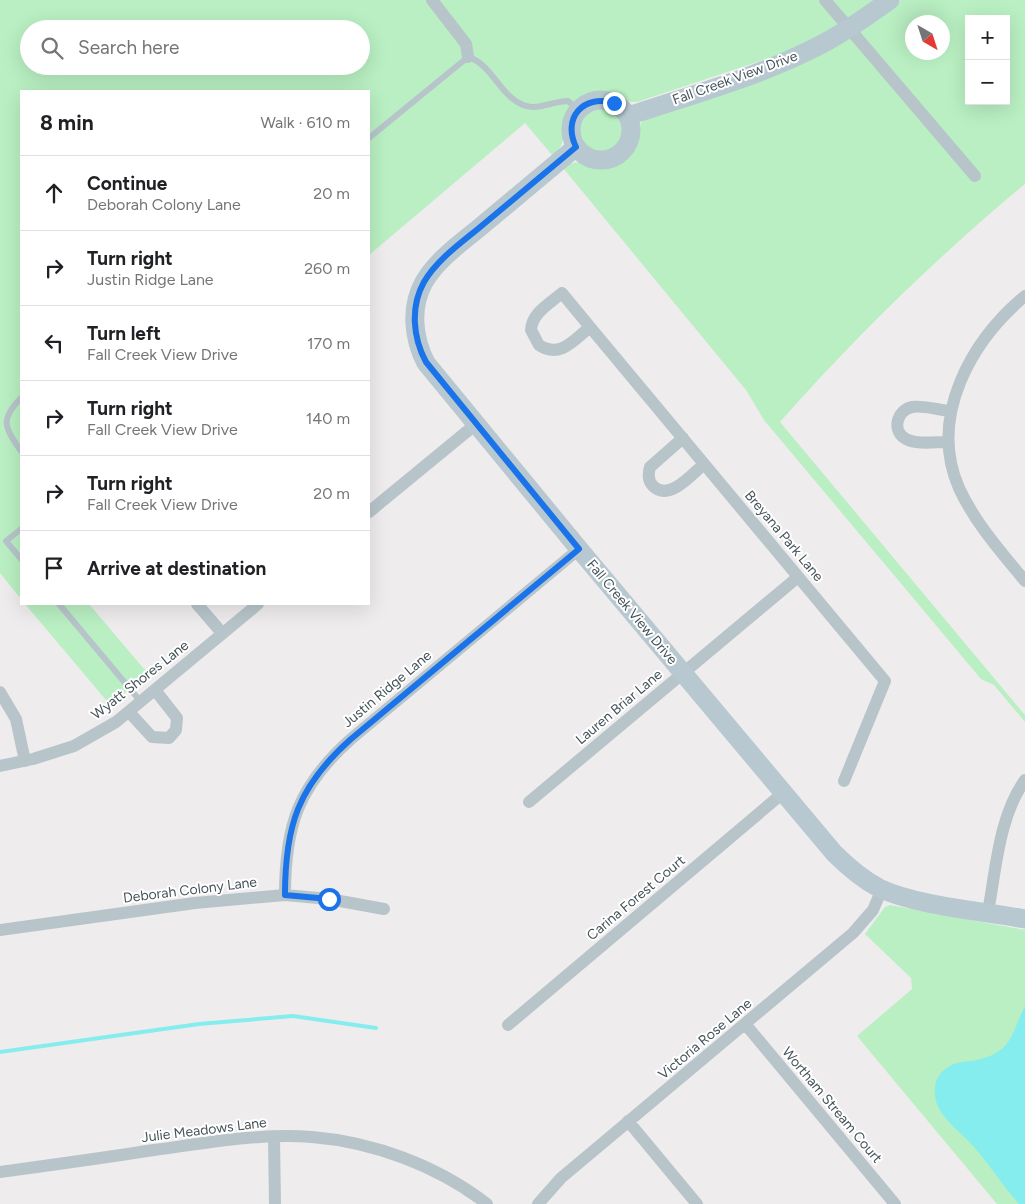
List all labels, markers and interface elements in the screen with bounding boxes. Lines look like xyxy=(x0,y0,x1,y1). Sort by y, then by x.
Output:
north arrow xyxy=(905,15,950,60)
map controls xyxy=(965,15,1010,105)
button: + xyxy=(965,15,1010,60)
search box xyxy=(20,20,370,75)
icon: search xyxy=(38,34,66,62)
text: Search here xyxy=(78,36,180,59)
street label: Fall Creek View Drive xyxy=(670,47,800,109)
button: − xyxy=(965,60,1010,105)
route end xyxy=(603,92,626,115)
text: 8 min xyxy=(40,110,94,135)
text: Walk · 610 m xyxy=(260,113,350,132)
text: Continue xyxy=(87,172,167,195)
icon: ahead xyxy=(40,179,68,207)
text: 20 m xyxy=(313,184,350,203)
text: Deborah Colony Lane xyxy=(87,195,241,214)
text: Turn right xyxy=(87,247,173,270)
icon: right xyxy=(40,254,68,282)
text: 260 m xyxy=(304,259,350,278)
text: Justin Ridge Lane xyxy=(87,270,214,289)
text: Turn left xyxy=(87,322,161,345)
icon: left xyxy=(40,329,68,357)
text: 170 m xyxy=(307,334,350,353)
text: Fall Creek View Drive xyxy=(87,345,238,364)
text: Turn right xyxy=(87,397,173,420)
icon: right xyxy=(40,404,68,432)
text: 140 m xyxy=(306,409,350,428)
text: Fall Creek View Drive xyxy=(87,420,238,439)
text: Turn right xyxy=(87,472,173,495)
icon: right xyxy=(40,479,68,507)
text: 20 m xyxy=(313,484,350,503)
street label: Breyana Park Lane xyxy=(741,487,827,585)
text: Fall Creek View Drive xyxy=(87,495,238,514)
icon: arrive xyxy=(40,554,68,582)
street label: Fall Creek View Drive xyxy=(583,556,681,668)
text: Arrive at destination xyxy=(87,557,266,580)
street label: Wyatt Shores Lane xyxy=(88,637,192,723)
street label: Justin Ridge Lane xyxy=(339,647,435,731)
street label: Lauren Briar Lane xyxy=(572,666,666,748)
street label: Carina Forest Court xyxy=(583,852,689,944)
street label: Deborah Colony Lane xyxy=(122,873,258,907)
route start xyxy=(318,888,341,911)
street label: Victoria Rose Lane xyxy=(655,995,755,1083)
street label: Wortham Stream Court xyxy=(779,1044,885,1166)
street label: Julie Meadows Lane xyxy=(140,1114,268,1146)

